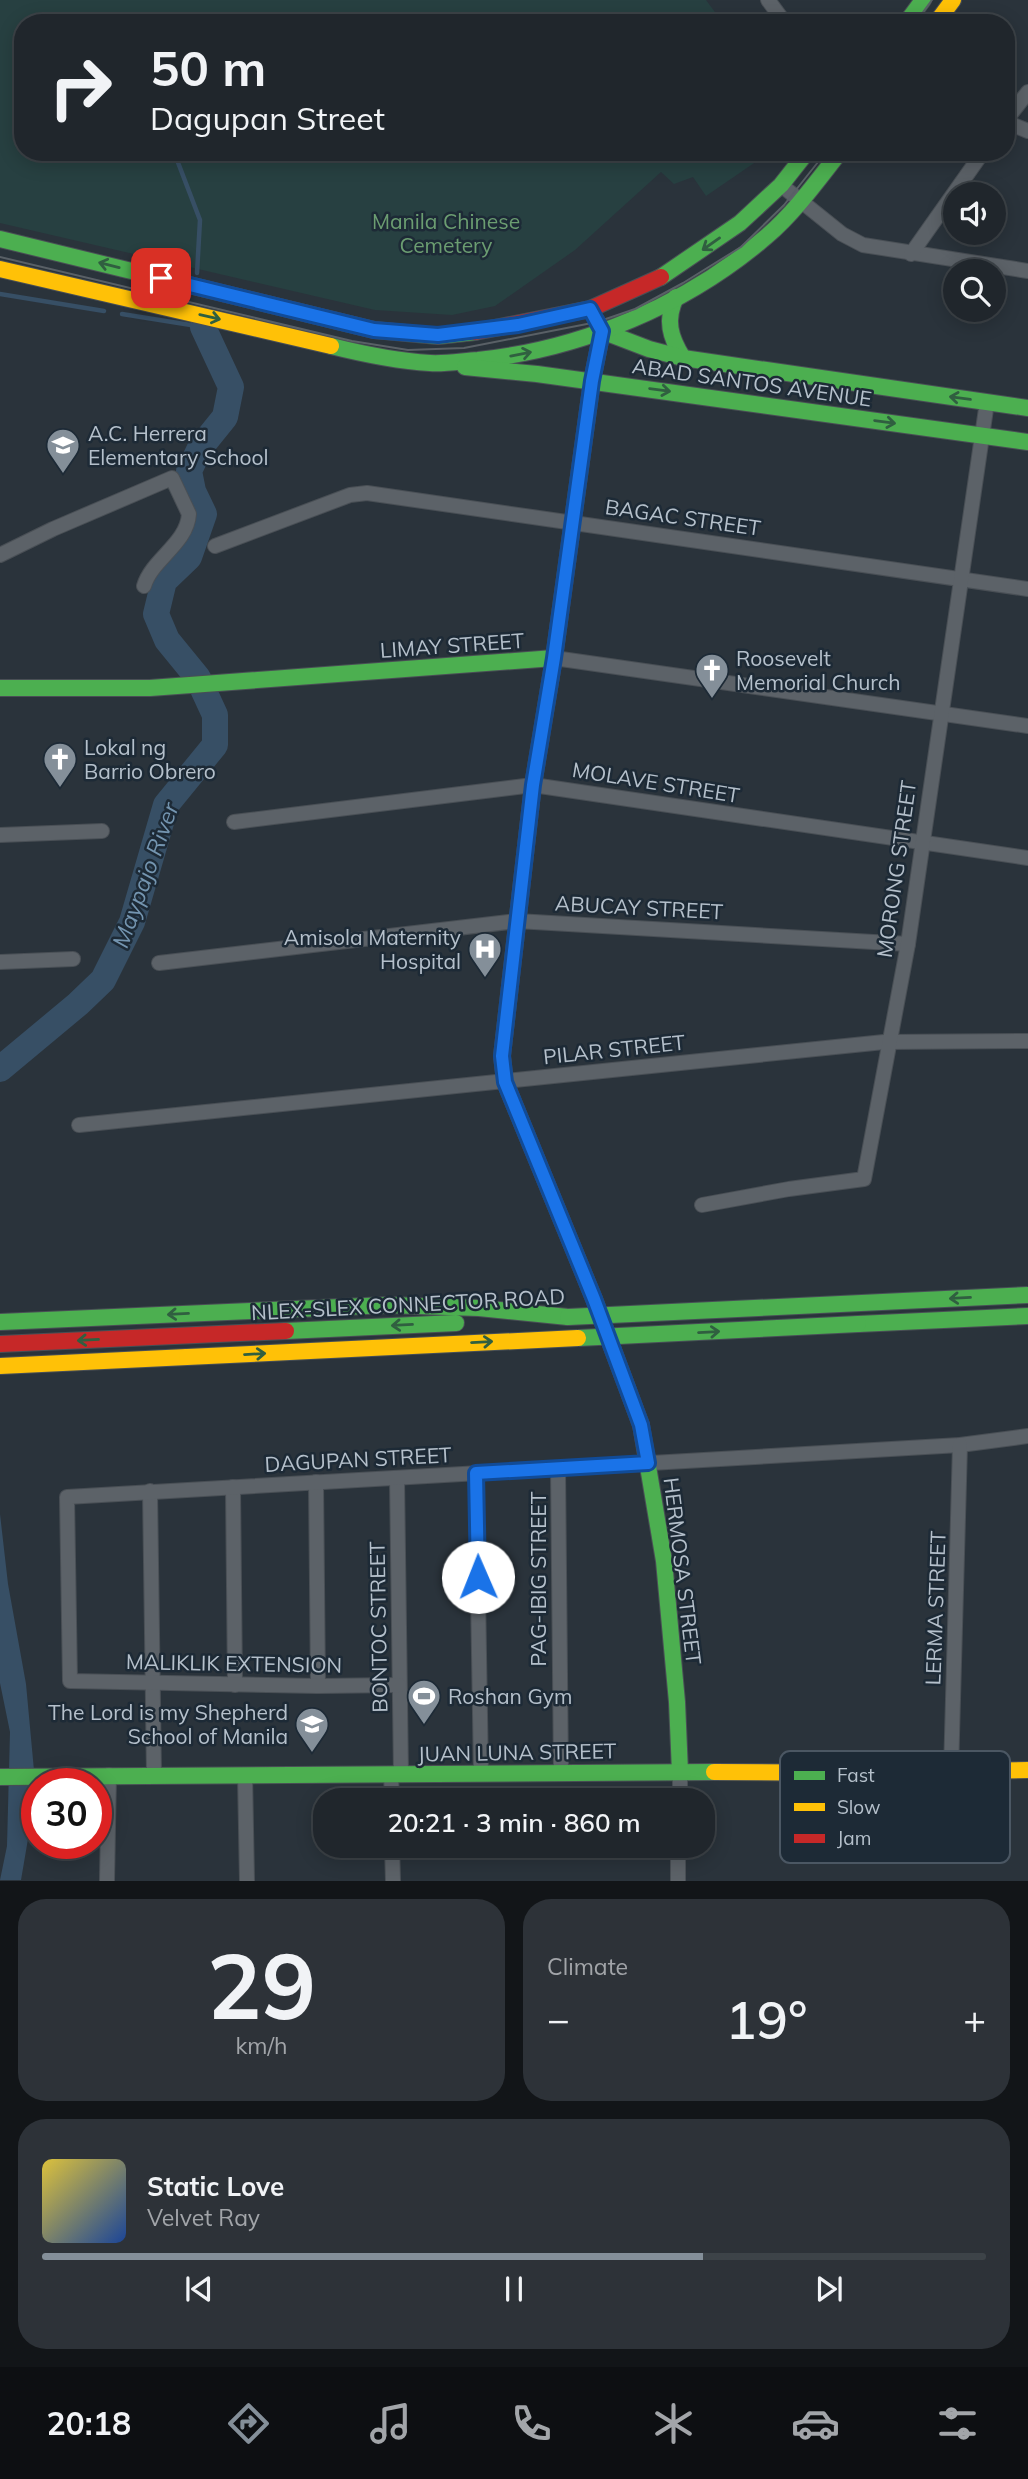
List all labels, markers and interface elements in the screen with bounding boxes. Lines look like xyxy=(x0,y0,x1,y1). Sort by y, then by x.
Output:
text: 50 m xyxy=(150,37,266,98)
icon: right xyxy=(35,42,126,133)
text: Dagupan Street xyxy=(150,98,385,138)
map controls xyxy=(943,182,1006,322)
button: sound xyxy=(943,182,1006,245)
park label: Manila Chinese Cemetery xyxy=(372,208,520,258)
one-way arrow xyxy=(702,237,721,251)
pin xyxy=(131,248,191,308)
one-way arrow xyxy=(98,258,121,272)
icon: arrive xyxy=(142,259,180,297)
button: search xyxy=(943,259,1006,322)
one-way arrow xyxy=(198,311,221,324)
one-way arrow xyxy=(509,346,532,360)
street label: ABAD SANTOS AVENUE xyxy=(631,352,873,412)
one-way arrow xyxy=(648,384,671,397)
one-way arrow xyxy=(950,391,972,404)
one-way arrow xyxy=(873,416,896,429)
place label: A.C. Herrera Elementary School xyxy=(88,420,269,470)
school or university icon: A.C. Herrera Elementary School xyxy=(44,426,82,475)
street label: BAGAC STREET xyxy=(604,493,763,541)
street label: LIMAY STREET xyxy=(379,627,525,663)
place label: Roosevelt Memorial Church xyxy=(736,645,901,695)
church icon: Roosevelt Memorial Church xyxy=(693,651,731,700)
place label: Lokal ng Barrio Obrero xyxy=(84,734,216,784)
church icon: Lokal ng Barrio Obrero xyxy=(41,740,79,789)
street label: MOLAVE STREET xyxy=(570,756,742,808)
street label: MORONG STREET xyxy=(871,779,921,959)
water label: Maypajo River xyxy=(105,797,185,951)
street label: ABUCAY STREET xyxy=(554,890,724,924)
place label: Amisola Maternity Hospital xyxy=(284,924,461,974)
hospital icon: Amisola Maternity Hospital xyxy=(466,930,504,979)
street label: PILAR STREET xyxy=(542,1029,687,1069)
street label: NLEX-SLEX CONNECTOR ROAD xyxy=(250,1283,566,1325)
one-way arrow xyxy=(949,1292,972,1305)
one-way arrow xyxy=(167,1307,190,1320)
one-way arrow xyxy=(391,1319,414,1332)
one-way arrow xyxy=(698,1325,721,1338)
one-way arrow xyxy=(77,1334,100,1347)
one-way arrow xyxy=(470,1336,493,1349)
one-way arrow xyxy=(243,1347,266,1360)
street label: DAGUPAN STREET xyxy=(264,1441,452,1477)
street label: HERMOSA STREET xyxy=(659,1476,707,1666)
street label: PAG-IBIG STREET xyxy=(525,1491,551,1666)
street label: LERMA STREET xyxy=(919,1530,951,1686)
position arrow xyxy=(441,1540,515,1614)
street label: BONTOC STREET xyxy=(364,1541,392,1713)
street label: MALIKLIK EXTENSION xyxy=(126,1648,342,1678)
sports icon: Roshan Gym xyxy=(405,1677,443,1726)
place label: Roshan Gym xyxy=(448,1683,572,1709)
place label: The Lord is my Shepherd School of Manila xyxy=(48,1699,288,1749)
school or university icon: The Lord is my Shepherd School of Manila xyxy=(293,1705,331,1754)
street label: JUAN LUNA STREET xyxy=(417,1737,617,1767)
legend xyxy=(780,1751,1010,1863)
text: Fast xyxy=(837,1763,875,1787)
speed limit sign: 30 xyxy=(21,1768,112,1859)
text: Slow xyxy=(837,1795,881,1819)
text: 20:21 · 3 min · 860 m xyxy=(387,1806,641,1839)
text: Jam xyxy=(837,1826,871,1850)
text: 29 xyxy=(207,1928,316,2042)
text: Climate xyxy=(547,1952,628,1981)
text: 19° xyxy=(726,1987,807,2052)
text: − xyxy=(547,1995,570,2043)
text: + xyxy=(963,1995,986,2043)
text: km/h xyxy=(235,2031,288,2060)
text: Static Love xyxy=(147,2170,284,2203)
text: Velvet Ray xyxy=(147,2203,260,2232)
icon: previous xyxy=(180,2270,218,2308)
icon: pause xyxy=(495,2270,533,2308)
icon: next xyxy=(810,2270,848,2308)
icon: directions xyxy=(224,2399,273,2448)
icon: music xyxy=(366,2399,415,2448)
icon: phone xyxy=(507,2399,556,2448)
icon: climate xyxy=(649,2399,698,2448)
icon: car xyxy=(791,2399,840,2448)
icon: filters xyxy=(933,2399,982,2448)
text: 20:18 xyxy=(46,2403,131,2443)

